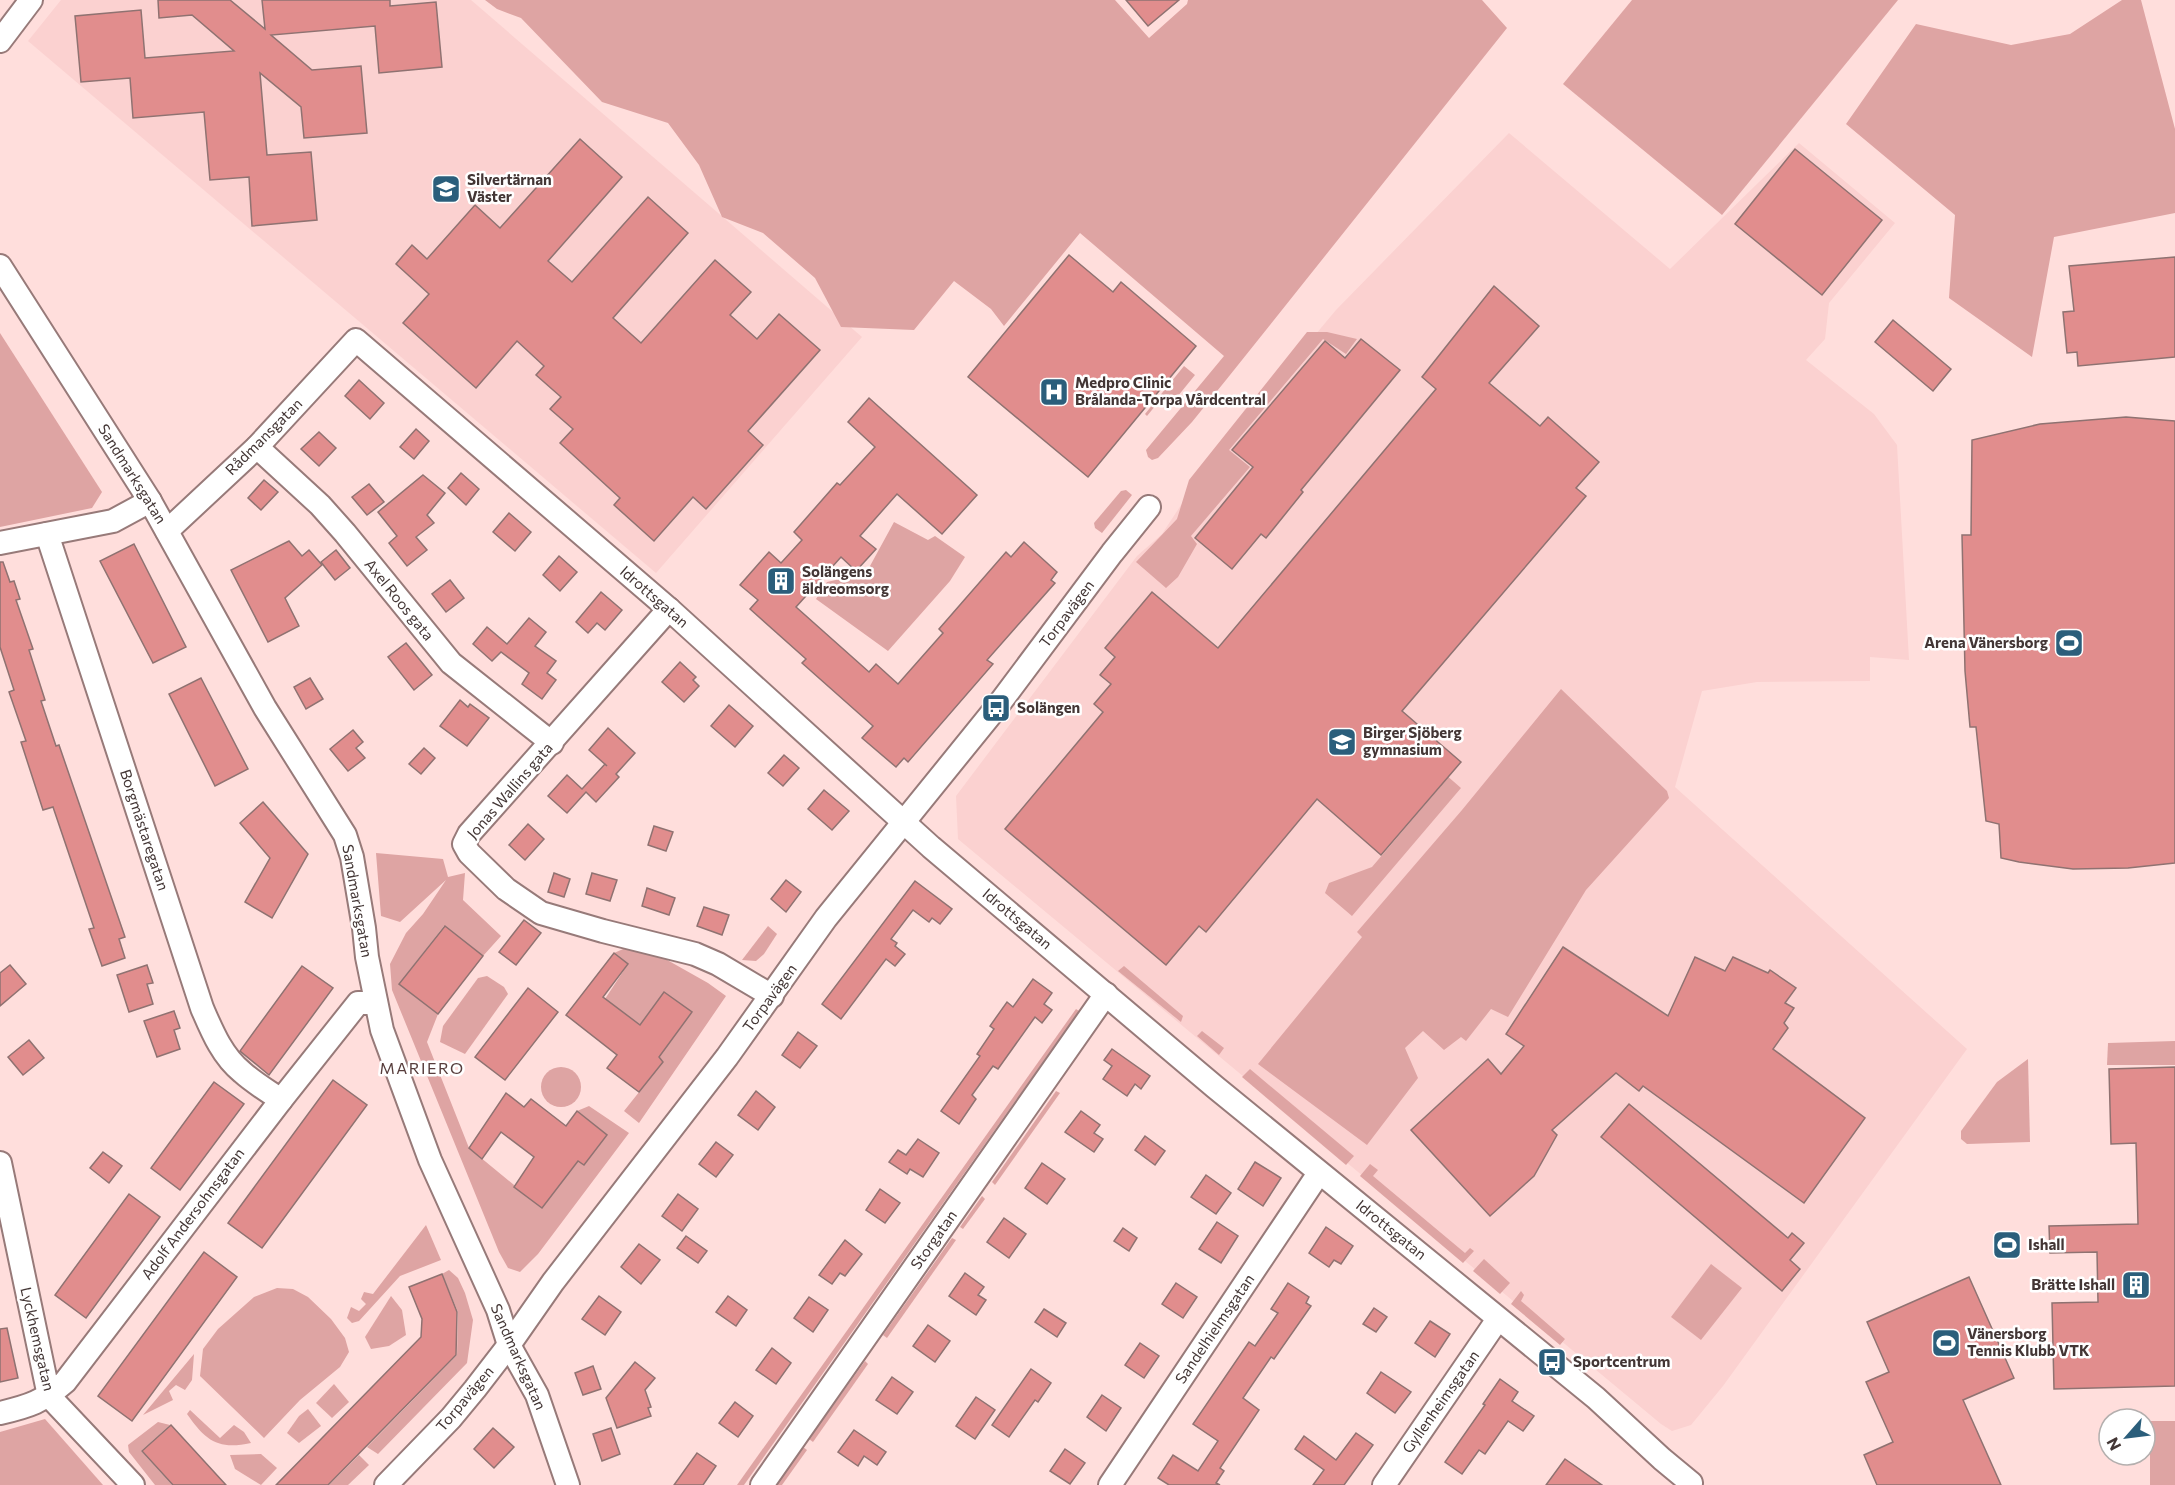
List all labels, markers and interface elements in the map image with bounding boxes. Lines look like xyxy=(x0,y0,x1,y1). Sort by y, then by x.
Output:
place label: Silvertärnan Väster xyxy=(467,170,552,205)
school or university icon: Silvertärnan Väster xyxy=(430,173,462,205)
place label: Medpro Clinic Brålanda-Torpa Vårdcentral xyxy=(1075,373,1266,408)
hospital icon: Medpro Clinic Brålanda-Torpa Vårdcentral xyxy=(1038,376,1070,408)
street label: Rådmansgatan xyxy=(221,394,305,478)
street label: Sandmarksgatan xyxy=(95,420,171,527)
street label: Axel Roos gata xyxy=(361,555,438,644)
street label: Idrottsgatan xyxy=(617,562,693,631)
place label: Solängens äldreomsorg xyxy=(802,562,889,597)
building icon: Solängens äldreomsorg xyxy=(765,565,797,597)
street label: Torpavägen xyxy=(1035,576,1097,651)
sports icon: Arena Vänersborg xyxy=(2053,627,2085,659)
place label: Arena Vänersborg xyxy=(1924,633,2048,651)
bus stop icon: Solängen xyxy=(980,692,1012,724)
place label: Solängen xyxy=(1017,698,1080,716)
place label: Birger Sjöberg gymnasium xyxy=(1363,723,1462,758)
school or university icon: Birger Sjöberg gymnasium xyxy=(1326,726,1358,758)
street label: Jonas Wallins gata xyxy=(463,739,556,842)
street label: Borgmästaregatan xyxy=(117,767,173,893)
street label: Sandmarksgatan xyxy=(339,843,377,959)
street label: Idrottsgatan xyxy=(979,884,1056,952)
street label: Torpavägen xyxy=(738,960,800,1035)
district label: MARIERO xyxy=(379,1058,465,1077)
street label: Adolf Andersohnsgatan xyxy=(137,1144,247,1283)
street label: Idrottsgatan xyxy=(1353,1195,1430,1263)
street label: Storgatan xyxy=(906,1206,960,1272)
sports icon: Ishall xyxy=(1991,1229,2023,1261)
place label: Ishall xyxy=(2028,1235,2064,1253)
building icon: Brätte Ishall xyxy=(2120,1269,2152,1301)
street label: Sandelhielmsgatan xyxy=(1171,1270,1257,1387)
place label: Brätte Ishall xyxy=(2031,1275,2115,1293)
street label: Lyckhemsgatan xyxy=(17,1285,59,1392)
street label: Sandmarksgatan xyxy=(487,1301,550,1412)
place label: Vänersborg Tennis Klubb VTK xyxy=(1967,1324,2090,1359)
sports icon: Vänersborg Tennis Klubb VTK xyxy=(1930,1327,1962,1359)
bus stop icon: Sportcentrum xyxy=(1536,1346,1568,1378)
street label: Gyllenheimsgatan xyxy=(1398,1347,1482,1456)
place label: Sportcentrum xyxy=(1573,1352,1670,1370)
street label: Torpavägen xyxy=(432,1362,497,1435)
north arrow xyxy=(2097,1407,2157,1467)
text: N xyxy=(2102,1435,2125,1454)

